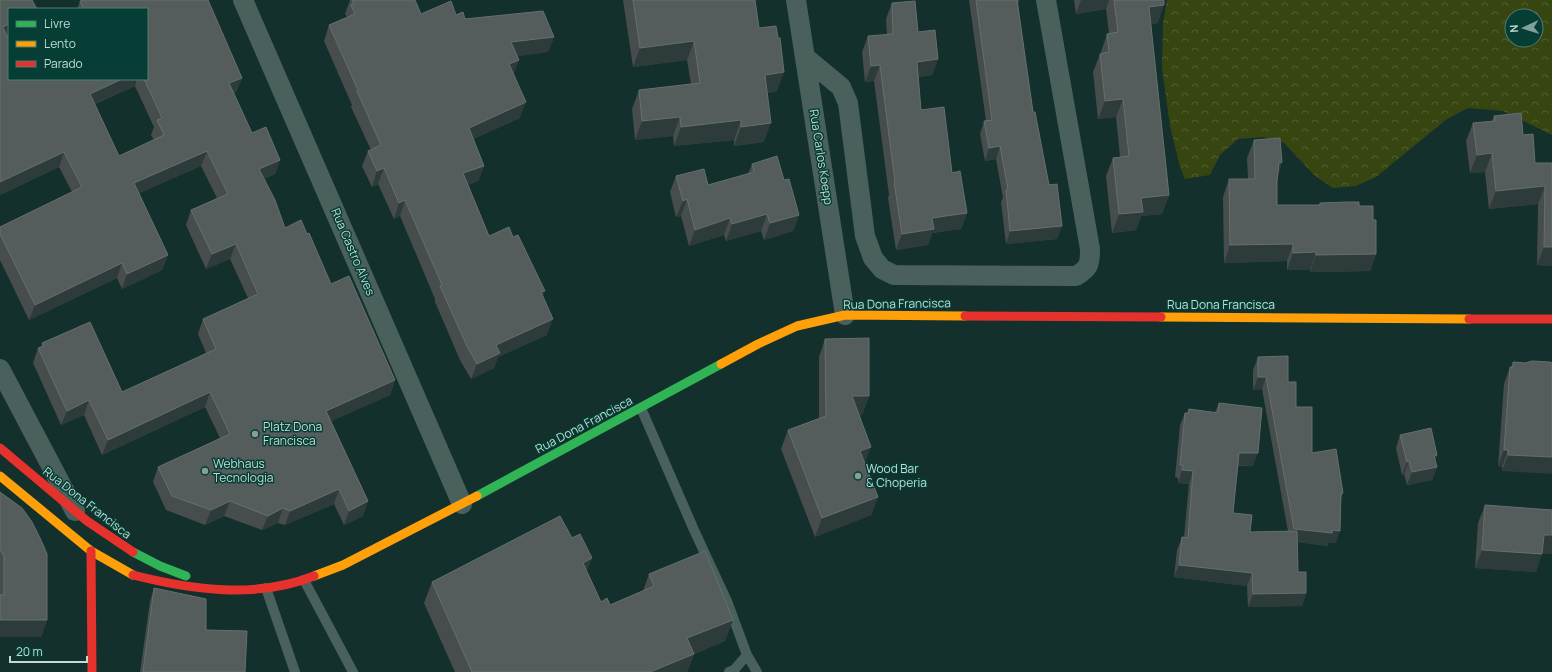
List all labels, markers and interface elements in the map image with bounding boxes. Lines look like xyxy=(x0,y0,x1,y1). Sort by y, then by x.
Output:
legend xyxy=(8,8,148,80)
north arrow xyxy=(1504,8,1544,48)
text: Livre xyxy=(44,15,70,32)
text: N xyxy=(1506,24,1521,33)
text: Lento xyxy=(44,35,76,52)
text: Parado xyxy=(44,55,83,72)
street label: Rua Carlos Koepp xyxy=(806,108,837,206)
street label: Rua Castro Alves xyxy=(327,205,380,298)
street label: Rua Dona Francisca xyxy=(843,294,951,313)
street label: Rua Dona Francisca xyxy=(1167,296,1275,313)
street label: Rua Dona Francisca xyxy=(532,392,635,457)
place label: Platz Dona Francisca xyxy=(263,418,322,449)
marker: Platz Dona Francisca xyxy=(250,429,260,439)
place label: Webhaus Tecnologia xyxy=(213,455,274,486)
place label: Wood Bar & Choperia xyxy=(866,460,927,491)
street label: Rua Dona Francisca xyxy=(40,463,135,542)
marker: Webhaus Tecnologia xyxy=(200,466,210,476)
marker: Wood Bar & Choperia xyxy=(853,471,863,481)
scale bar xyxy=(10,638,87,664)
text: 20 m xyxy=(16,643,43,660)

